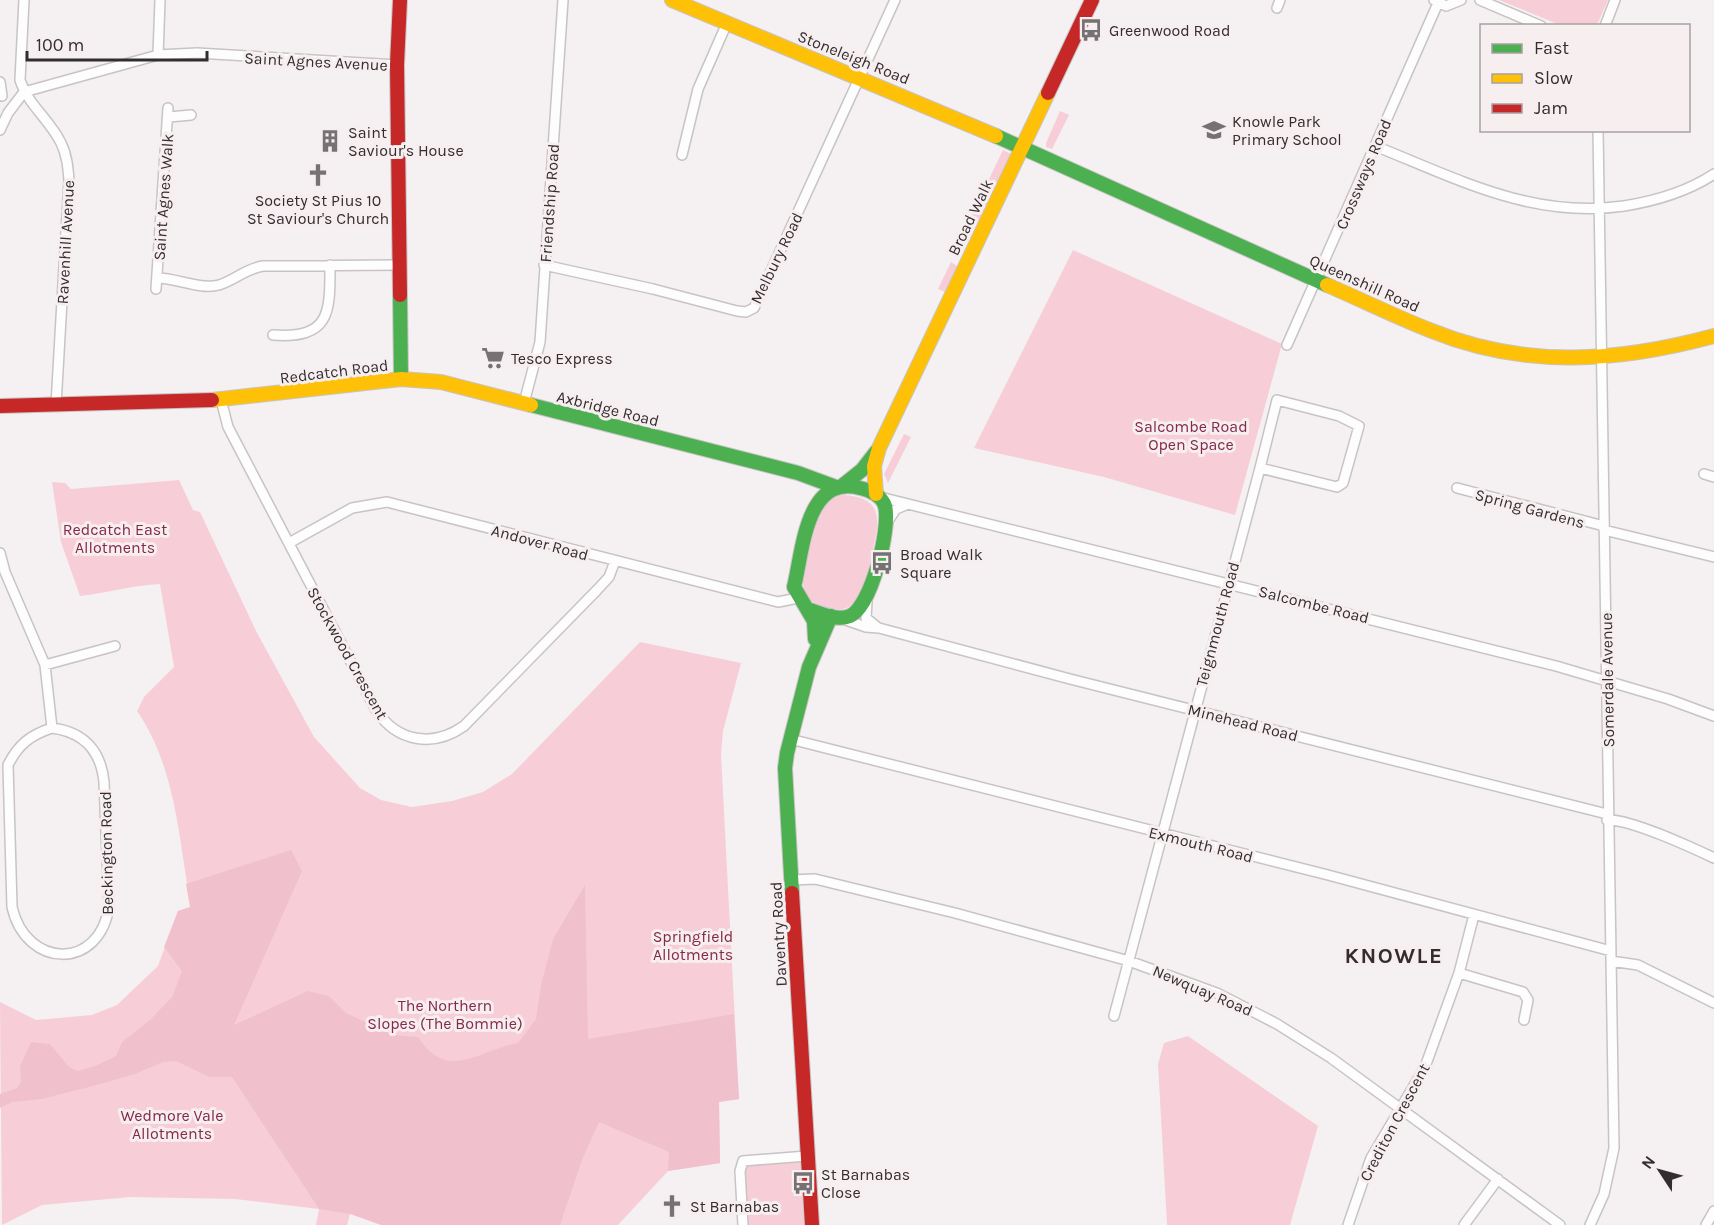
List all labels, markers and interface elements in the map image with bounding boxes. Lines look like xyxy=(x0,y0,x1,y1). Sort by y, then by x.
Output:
bus stop icon: Greenwood Road xyxy=(1078,17,1104,43)
place label: Greenwood Road xyxy=(1109,21,1230,40)
scale bar xyxy=(27,24,207,62)
legend xyxy=(1480,24,1690,132)
street label: Stoneleigh Road xyxy=(795,26,913,89)
text: 100 m xyxy=(36,34,84,56)
text: Fast xyxy=(1534,37,1569,59)
street label: Saint Agnes Avenue xyxy=(244,48,388,75)
text: Slow xyxy=(1534,67,1573,89)
text: Jam xyxy=(1534,97,1568,119)
place label: Knowle Park Primary School xyxy=(1232,112,1342,149)
street label: Crossways Road xyxy=(1332,116,1395,232)
school or university icon: Knowle Park Primary School xyxy=(1201,117,1227,143)
place label: Saint Saviour's House xyxy=(348,123,464,160)
building icon: Saint Saviour's House xyxy=(317,128,343,154)
street label: Saint Agnes Walk xyxy=(150,133,177,261)
street label: Friendship Road xyxy=(536,143,563,263)
church icon: Society St Pius 10 St Saviour's Church xyxy=(305,162,331,188)
street label: Broad Walk xyxy=(944,176,997,259)
street label: Ravenhill Avenue xyxy=(53,179,78,305)
place label: Society St Pius 10 St Saviour's Church xyxy=(247,191,389,228)
street label: Melbury Road xyxy=(746,209,807,307)
street label: Queenshill Road xyxy=(1307,251,1423,316)
supermarket icon: Tesco Express xyxy=(480,345,506,371)
place label: Tesco Express xyxy=(511,349,613,368)
street label: Redcatch Road xyxy=(279,355,389,388)
street label: Axbridge Road xyxy=(555,387,661,430)
park label: Salcombe Road Open Space xyxy=(1134,417,1248,454)
street label: Spring Gardens xyxy=(1473,485,1587,532)
park label: Redcatch East Allotments xyxy=(63,520,167,557)
street label: Andover Road xyxy=(489,520,591,565)
place label: Broad Walk Square xyxy=(900,545,983,582)
bus stop icon: Broad Walk Square xyxy=(869,550,895,576)
street label: Teignmouth Road xyxy=(1192,560,1243,688)
street label: Salcombe Road xyxy=(1257,582,1371,627)
street label: Stockwood Crescent xyxy=(303,584,392,723)
street label: Somerdale Avenue xyxy=(1597,612,1618,748)
street label: Minehead Road xyxy=(1186,700,1300,745)
street label: Beckington Road xyxy=(96,791,117,915)
street label: Exmouth Road xyxy=(1147,822,1255,867)
street label: Daventry Road xyxy=(766,881,791,987)
park label: Springfield Allotments xyxy=(653,927,733,964)
district label: KNOWLE xyxy=(1345,943,1443,969)
street label: Newquay Road xyxy=(1150,961,1256,1020)
park label: The Northern Slopes (The Bommie) xyxy=(367,996,523,1033)
street label: Crediton Crescent xyxy=(1355,1060,1433,1184)
park label: Wedmore Vale Allotments xyxy=(121,1106,224,1143)
north arrow xyxy=(1630,1141,1690,1201)
text: N xyxy=(1637,1152,1659,1173)
place label: St Barnabas Close xyxy=(821,1165,910,1202)
bus stop icon: St Barnabas Close xyxy=(790,1170,816,1196)
church icon: St Barnabas xyxy=(659,1193,685,1219)
place label: St Barnabas xyxy=(690,1197,779,1216)

